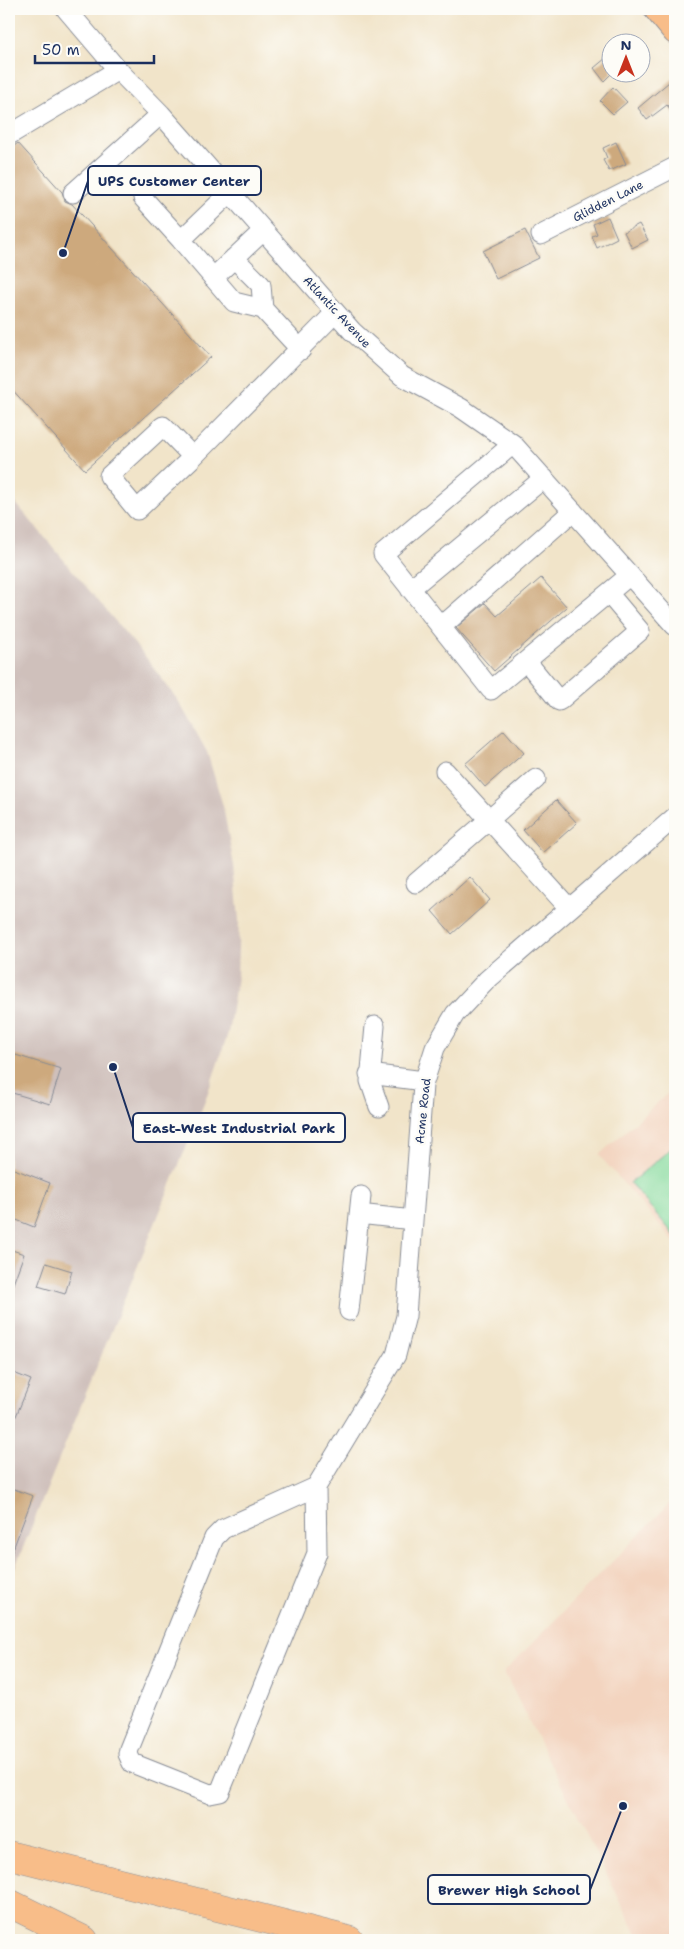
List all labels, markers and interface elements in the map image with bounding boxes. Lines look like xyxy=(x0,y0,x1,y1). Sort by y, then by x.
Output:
scale bar xyxy=(35,32,154,64)
north arrow xyxy=(602,32,652,82)
text: N xyxy=(620,36,632,54)
text: 50 m xyxy=(42,40,80,60)
callout: UPS Customer Center xyxy=(88,166,261,195)
text: UPS Customer Center xyxy=(98,172,251,190)
street label: Glidden Lane xyxy=(570,176,646,226)
street label: Atlantic Avenue xyxy=(300,273,375,352)
street label: Acme Road xyxy=(412,1077,434,1145)
callout: East-West Industrial Park xyxy=(133,1113,345,1142)
text: East-West Industrial Park xyxy=(143,1119,335,1137)
callout: Brewer High School xyxy=(428,1875,590,1904)
text: Brewer High School xyxy=(438,1881,580,1899)

